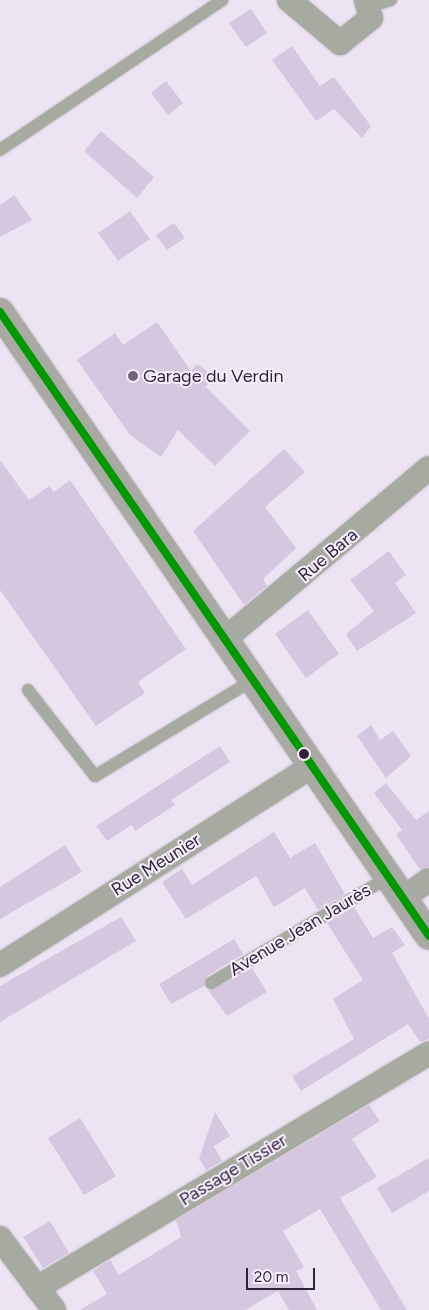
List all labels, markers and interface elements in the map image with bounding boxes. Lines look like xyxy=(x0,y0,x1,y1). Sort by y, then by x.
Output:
place label: Garage du Verdin xyxy=(143,365,283,387)
marker: Garage du Verdin xyxy=(127,370,139,382)
street label: Rue Bara xyxy=(294,524,362,586)
unlabelled marker xyxy=(299,749,309,759)
street label: Rue Meunier xyxy=(108,829,204,901)
street label: Avenue Jean Jaurès xyxy=(225,879,375,981)
street label: Passage Tissier xyxy=(176,1130,290,1210)
scale bar xyxy=(249,1258,318,1290)
text: 20 m xyxy=(254,1268,288,1286)

